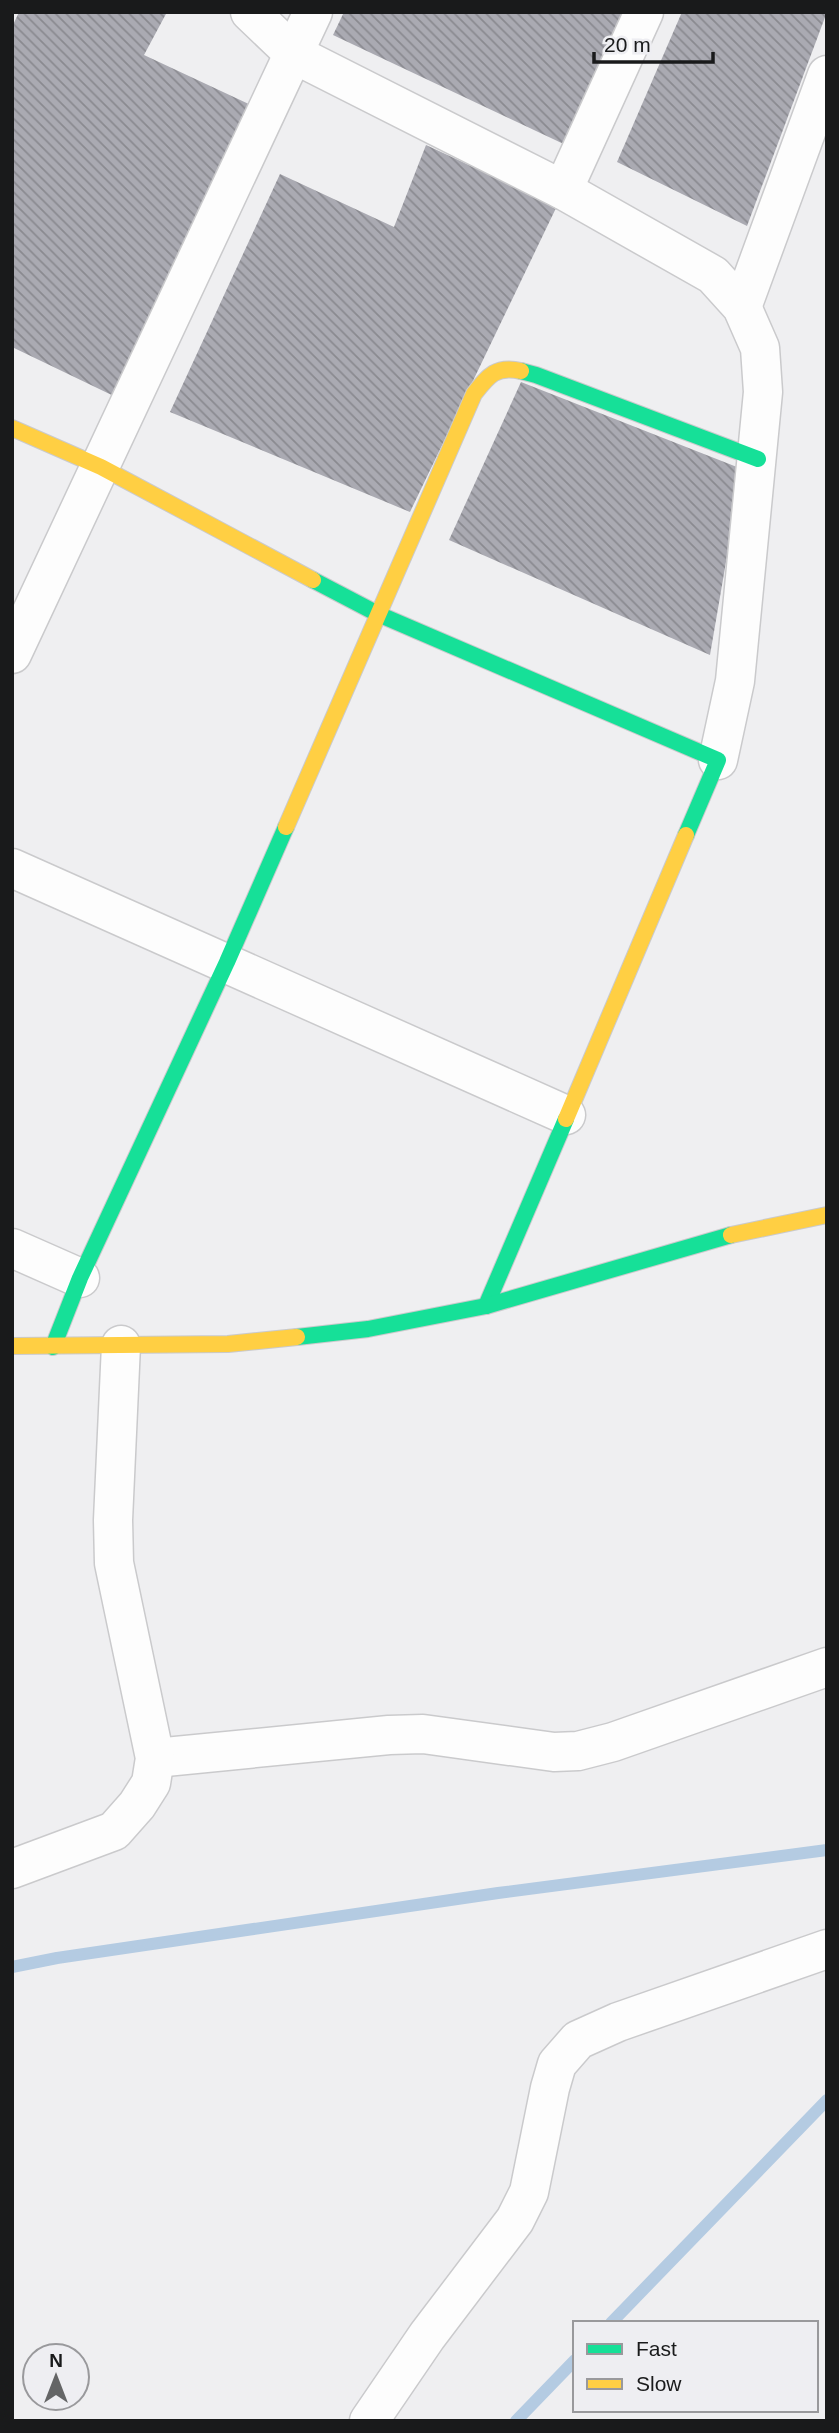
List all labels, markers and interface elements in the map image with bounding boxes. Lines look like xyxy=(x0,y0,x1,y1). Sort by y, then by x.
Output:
scale bar xyxy=(594,21,713,65)
text: 20 m xyxy=(604,33,651,56)
legend xyxy=(573,2321,818,2412)
text: Fast xyxy=(636,2337,677,2360)
north arrow xyxy=(21,2342,91,2412)
text: N xyxy=(49,2350,63,2371)
text: Slow xyxy=(636,2372,682,2395)

